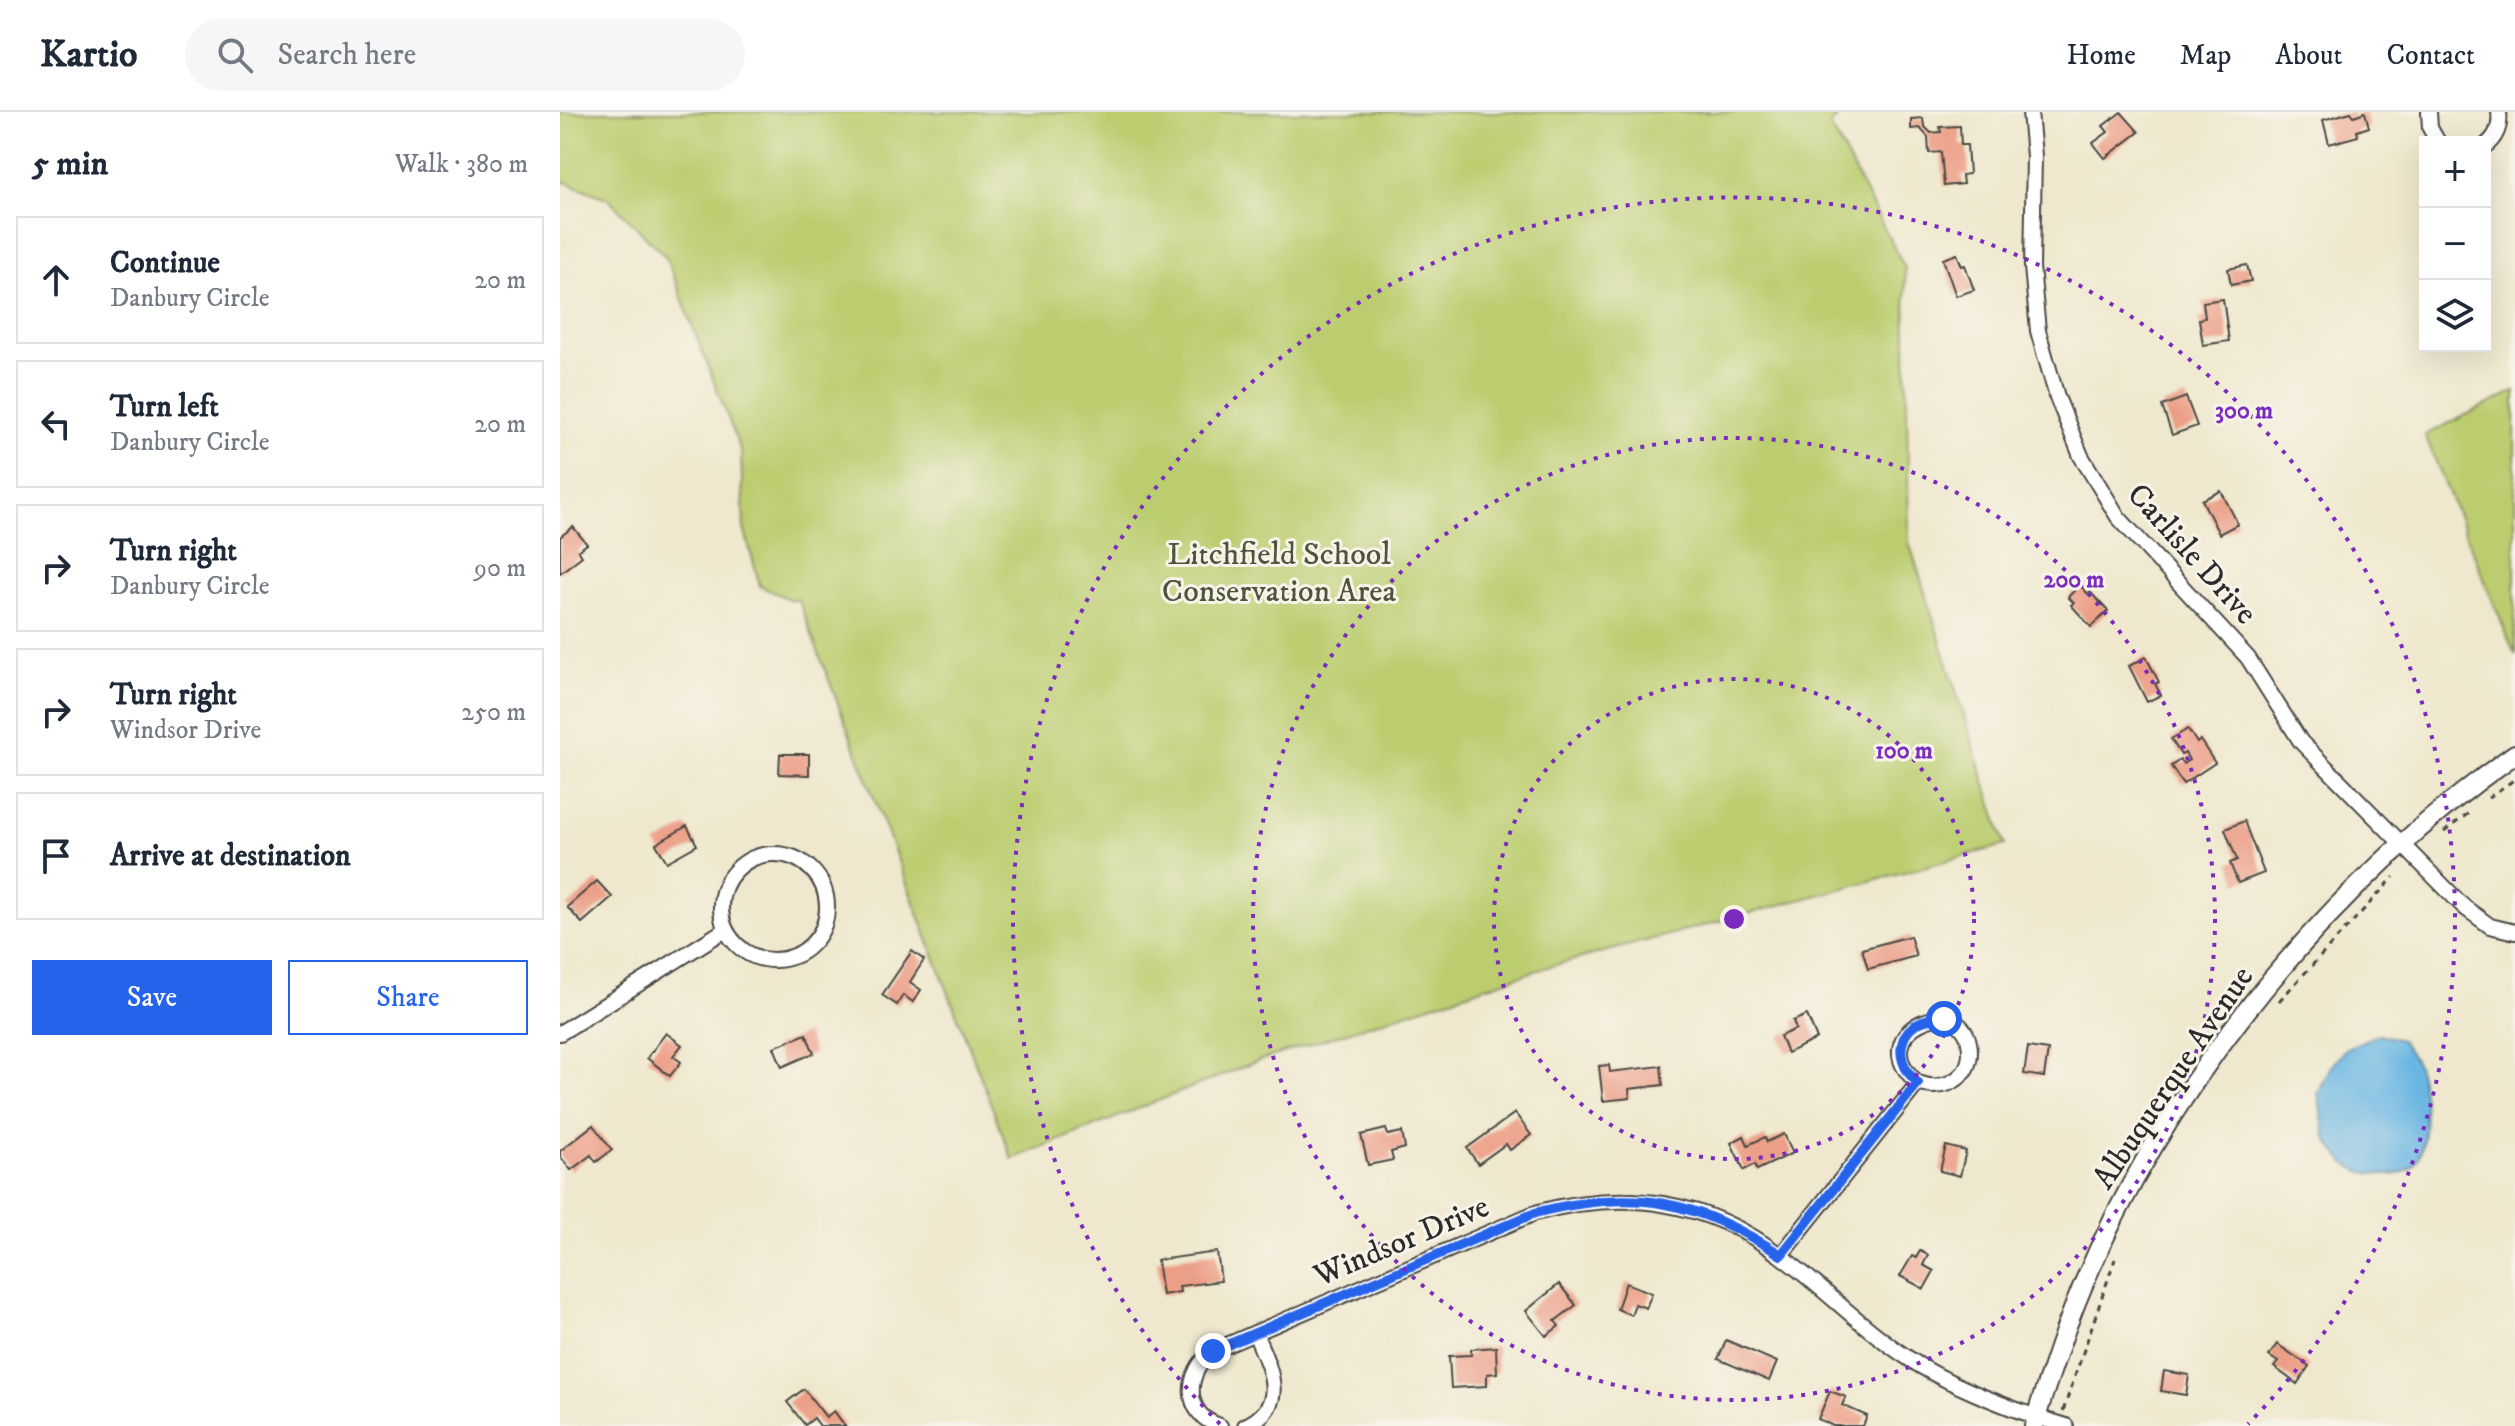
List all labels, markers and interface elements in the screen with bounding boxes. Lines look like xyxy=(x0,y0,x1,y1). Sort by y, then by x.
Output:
search box xyxy=(185,19,745,91)
text: Kartio xyxy=(40,31,137,79)
icon: search xyxy=(213,33,257,77)
text: Search here xyxy=(277,37,416,74)
text: Home xyxy=(2067,38,2136,73)
text: Map xyxy=(2180,38,2231,73)
text: About xyxy=(2275,38,2342,73)
text: Contact xyxy=(2386,38,2475,73)
map controls xyxy=(2419,136,2491,352)
button: + xyxy=(2419,136,2491,208)
text: 5 min xyxy=(32,143,108,185)
text: Walk · 380 m xyxy=(395,148,528,181)
button: − xyxy=(2419,208,2491,280)
text: Continue xyxy=(110,245,220,282)
icon: ahead xyxy=(34,258,78,302)
text: 20 m xyxy=(474,264,526,297)
button: layers xyxy=(2419,280,2491,352)
text: Danbury Circle xyxy=(110,282,269,315)
text: Turn left xyxy=(110,389,219,426)
text: 300 m xyxy=(2215,396,2273,426)
icon: left xyxy=(34,402,78,446)
text: 20 m xyxy=(474,408,526,441)
text: Danbury Circle xyxy=(110,426,269,459)
street label: Carlisle Drive xyxy=(2118,476,2265,633)
text: Turn right xyxy=(110,533,237,570)
park label: Litchfield School Conservation Area xyxy=(1162,535,1397,612)
icon: right xyxy=(34,546,78,590)
text: 90 m xyxy=(474,552,526,585)
text: 200 m xyxy=(2044,565,2104,595)
text: Danbury Circle xyxy=(110,570,269,603)
text: Turn right xyxy=(110,677,237,714)
icon: right xyxy=(34,690,78,734)
text: 250 m xyxy=(461,696,526,729)
text: Windsor Drive xyxy=(110,714,261,747)
text: 100 m xyxy=(1875,736,1933,766)
icon: arrive xyxy=(34,834,78,878)
text: Arrive at destination xyxy=(110,838,351,875)
centre of rings xyxy=(1720,905,1748,933)
street label: Albuquerque Avenue xyxy=(2084,959,2263,1197)
button: Save xyxy=(32,960,272,1035)
button: Share xyxy=(288,960,528,1035)
route start xyxy=(1926,1001,1962,1037)
street label: Windsor Drive xyxy=(1307,1187,1495,1297)
route end xyxy=(1195,1333,1231,1369)

